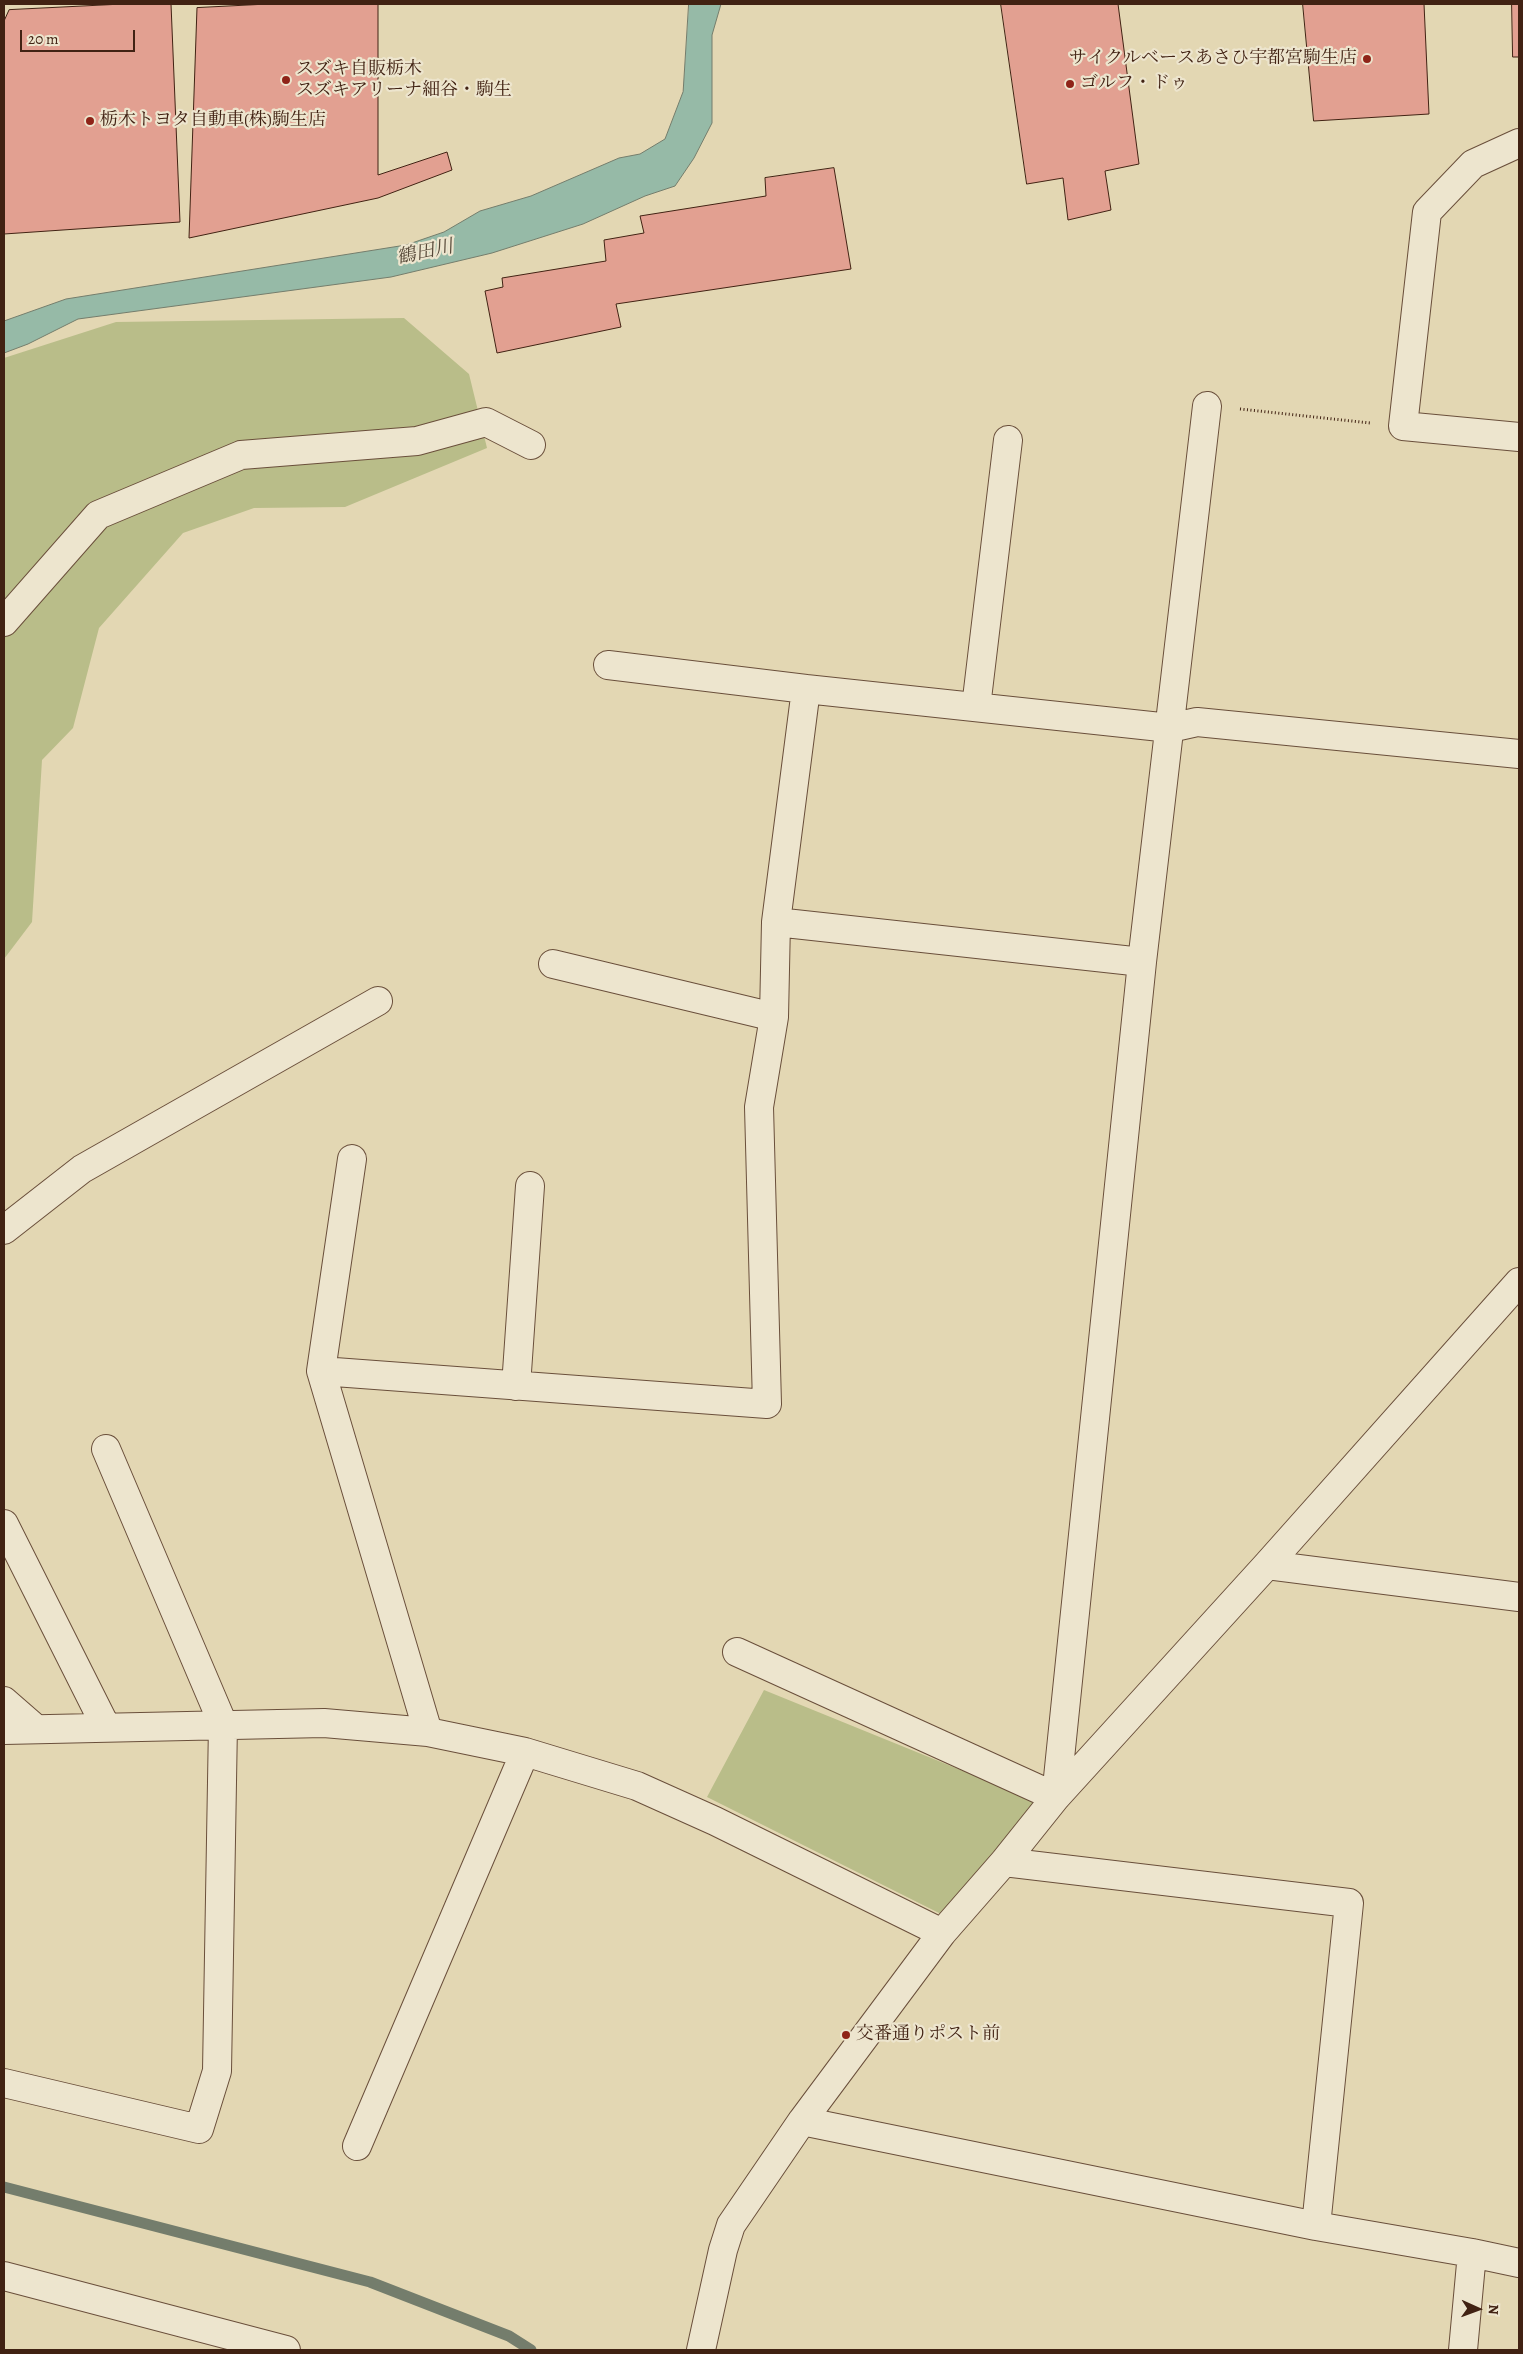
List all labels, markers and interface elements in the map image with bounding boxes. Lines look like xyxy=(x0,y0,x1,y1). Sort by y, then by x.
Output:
scale bar xyxy=(22,20,138,52)
text: 20 m xyxy=(28,29,59,49)
place label: サイクルベースあさひ宇都宮駒生店 xyxy=(1069,48,1357,70)
marker: サイクルベースあさひ宇都宮駒生店 xyxy=(1361,53,1373,65)
place label: スズキ自販栃木 スズキアリーナ細谷・駒生 xyxy=(296,59,512,102)
place label: ゴルフ・ドゥ xyxy=(1080,73,1188,95)
marker: スズキ自販栃木 スズキアリーナ細谷・駒生 xyxy=(280,74,292,86)
marker: ゴルフ・ドゥ xyxy=(1064,78,1076,90)
place label: 栃木トヨタ自動車(株)駒生店 xyxy=(100,110,326,132)
marker: 栃木トヨタ自動車(株)駒生店 xyxy=(84,115,96,127)
water label: 鶴田川 xyxy=(395,236,455,270)
place label: 交番通りポスト前 xyxy=(856,2024,1000,2046)
marker: 交番通りポスト前 xyxy=(840,2029,852,2041)
north arrow xyxy=(1453,2284,1503,2334)
text: N xyxy=(1484,2304,1503,2315)

